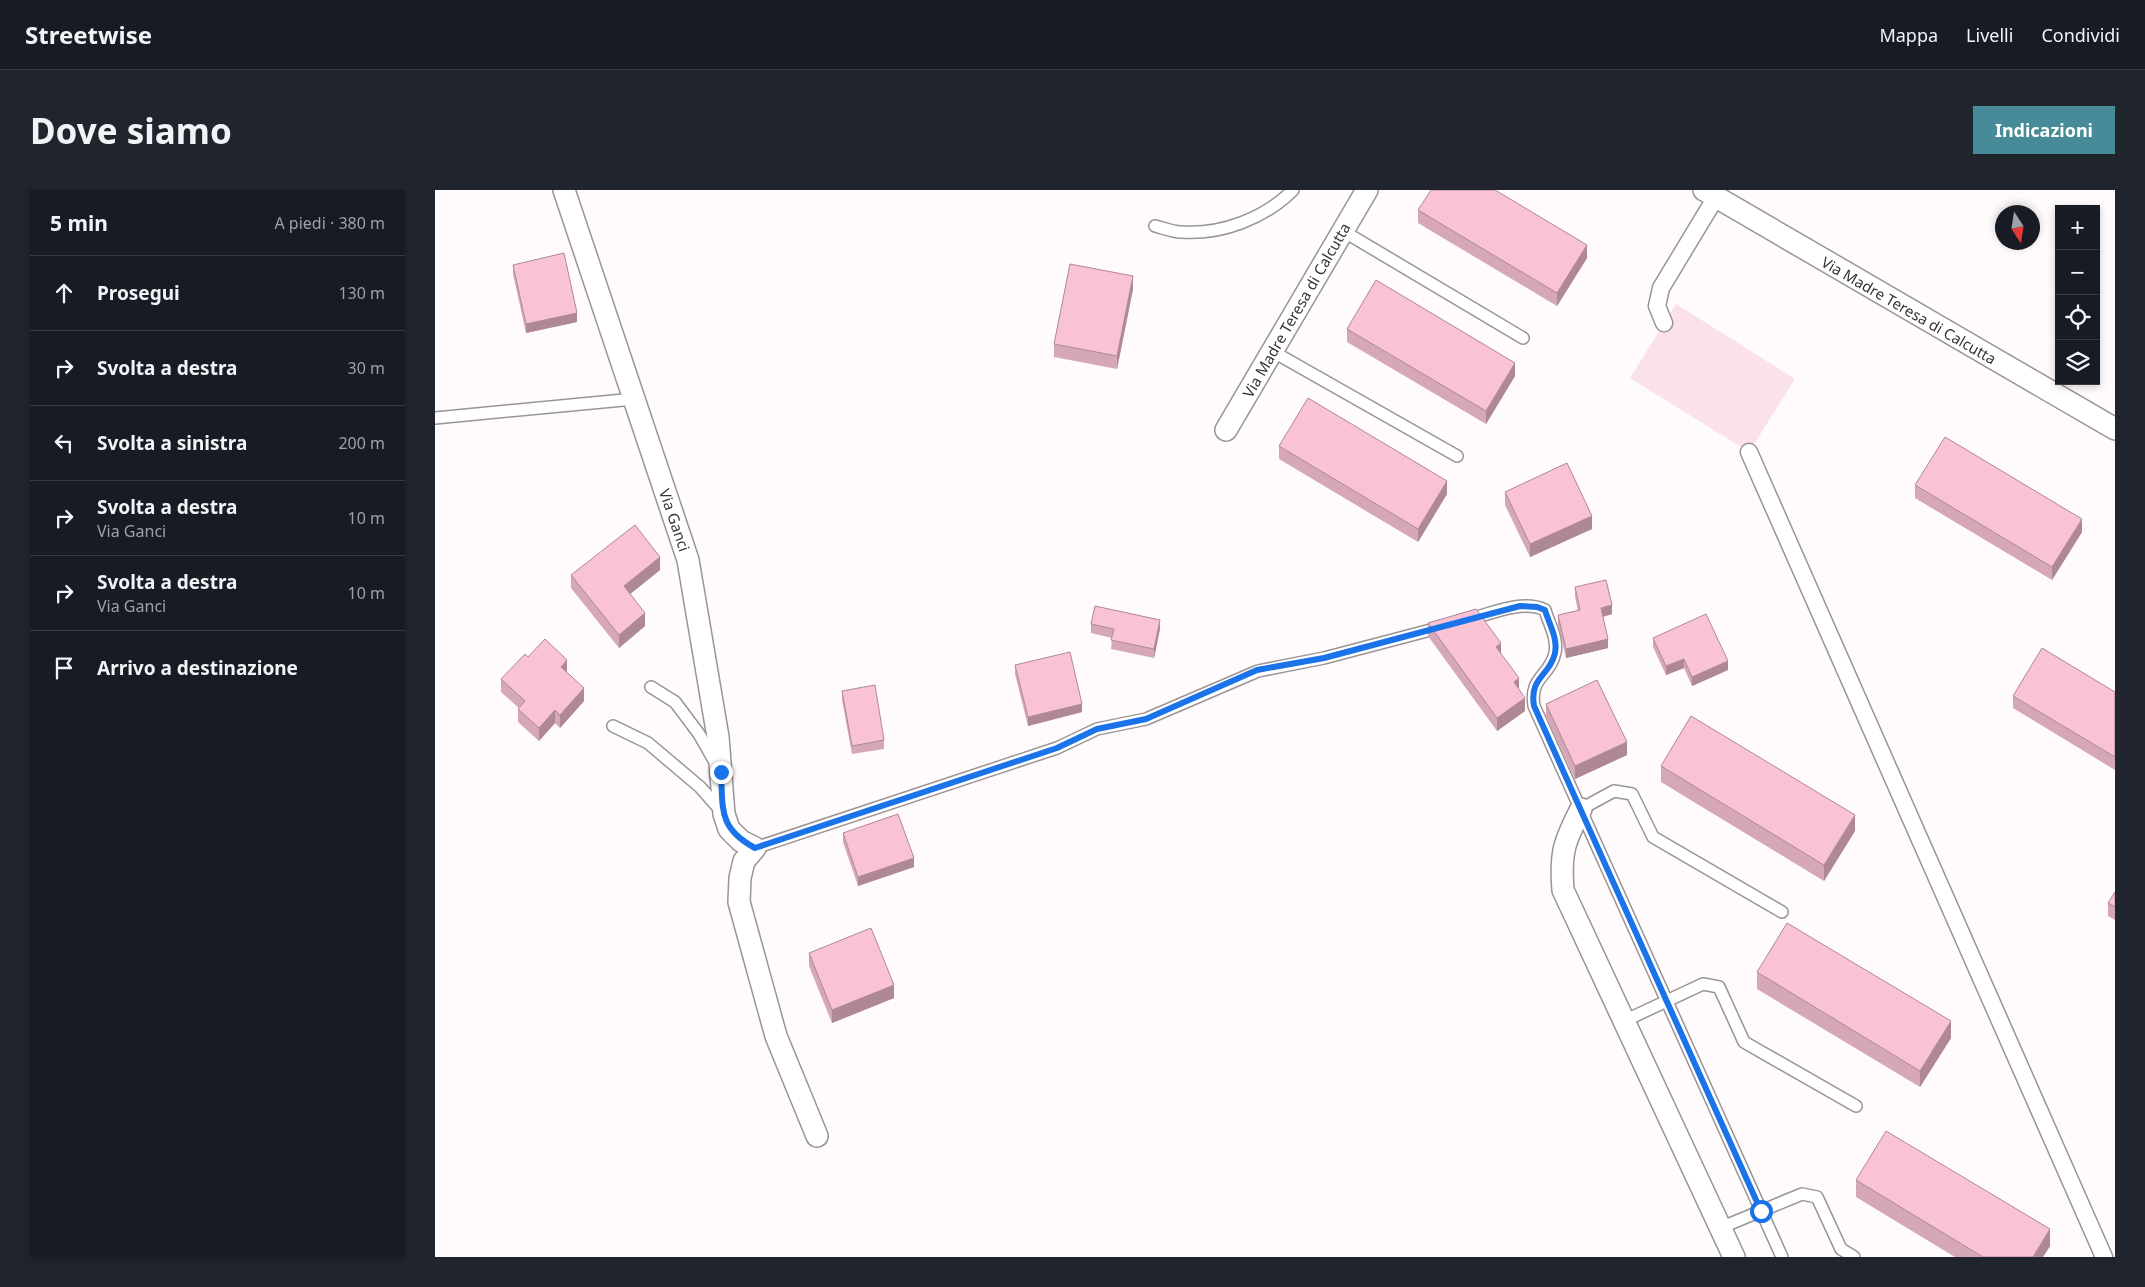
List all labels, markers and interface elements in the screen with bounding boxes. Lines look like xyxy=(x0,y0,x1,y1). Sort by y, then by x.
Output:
text: Streetwise xyxy=(25,18,152,51)
text: Mappa xyxy=(1879,23,1938,47)
text: Livelli xyxy=(1966,23,2013,47)
text: Condividi xyxy=(2041,23,2120,47)
button: Indicazioni xyxy=(1973,106,2115,154)
text: Dove siamo xyxy=(30,107,232,154)
north arrow xyxy=(1995,205,2040,250)
map controls xyxy=(2055,205,2100,385)
button: + xyxy=(2055,205,2100,250)
text: 5 min xyxy=(50,209,108,237)
text: A piedi · 380 m xyxy=(274,212,385,234)
street label: Via Madre Teresa di Calcutta xyxy=(1238,219,1354,401)
button: − xyxy=(2055,250,2100,295)
street label: Via Madre Teresa di Calcutta xyxy=(1818,252,2000,368)
icon: ahead xyxy=(50,279,78,307)
text: Prosegui xyxy=(97,280,180,306)
text: 130 m xyxy=(338,282,385,304)
button: locate xyxy=(2055,295,2100,340)
button: layers xyxy=(2055,340,2100,385)
icon: right xyxy=(50,354,78,382)
text: Svolta a destra xyxy=(97,355,237,381)
text: 30 m xyxy=(348,357,385,379)
icon: left xyxy=(50,429,78,457)
text: Svolta a sinistra xyxy=(97,430,247,456)
text: 200 m xyxy=(338,432,385,454)
street label: Via Ganci xyxy=(655,486,695,554)
text: Svolta a destra xyxy=(97,494,237,520)
icon: right xyxy=(50,504,78,532)
text: 10 m xyxy=(348,507,385,529)
text: Via Ganci xyxy=(97,520,166,542)
text: Svolta a destra xyxy=(97,569,237,595)
icon: right xyxy=(50,579,78,607)
text: 10 m xyxy=(348,582,385,604)
text: Via Ganci xyxy=(97,595,166,617)
icon: arrive xyxy=(50,654,78,682)
text: Arrivo a destinazione xyxy=(97,655,298,681)
route end xyxy=(710,761,733,784)
route start xyxy=(1750,1200,1773,1223)

